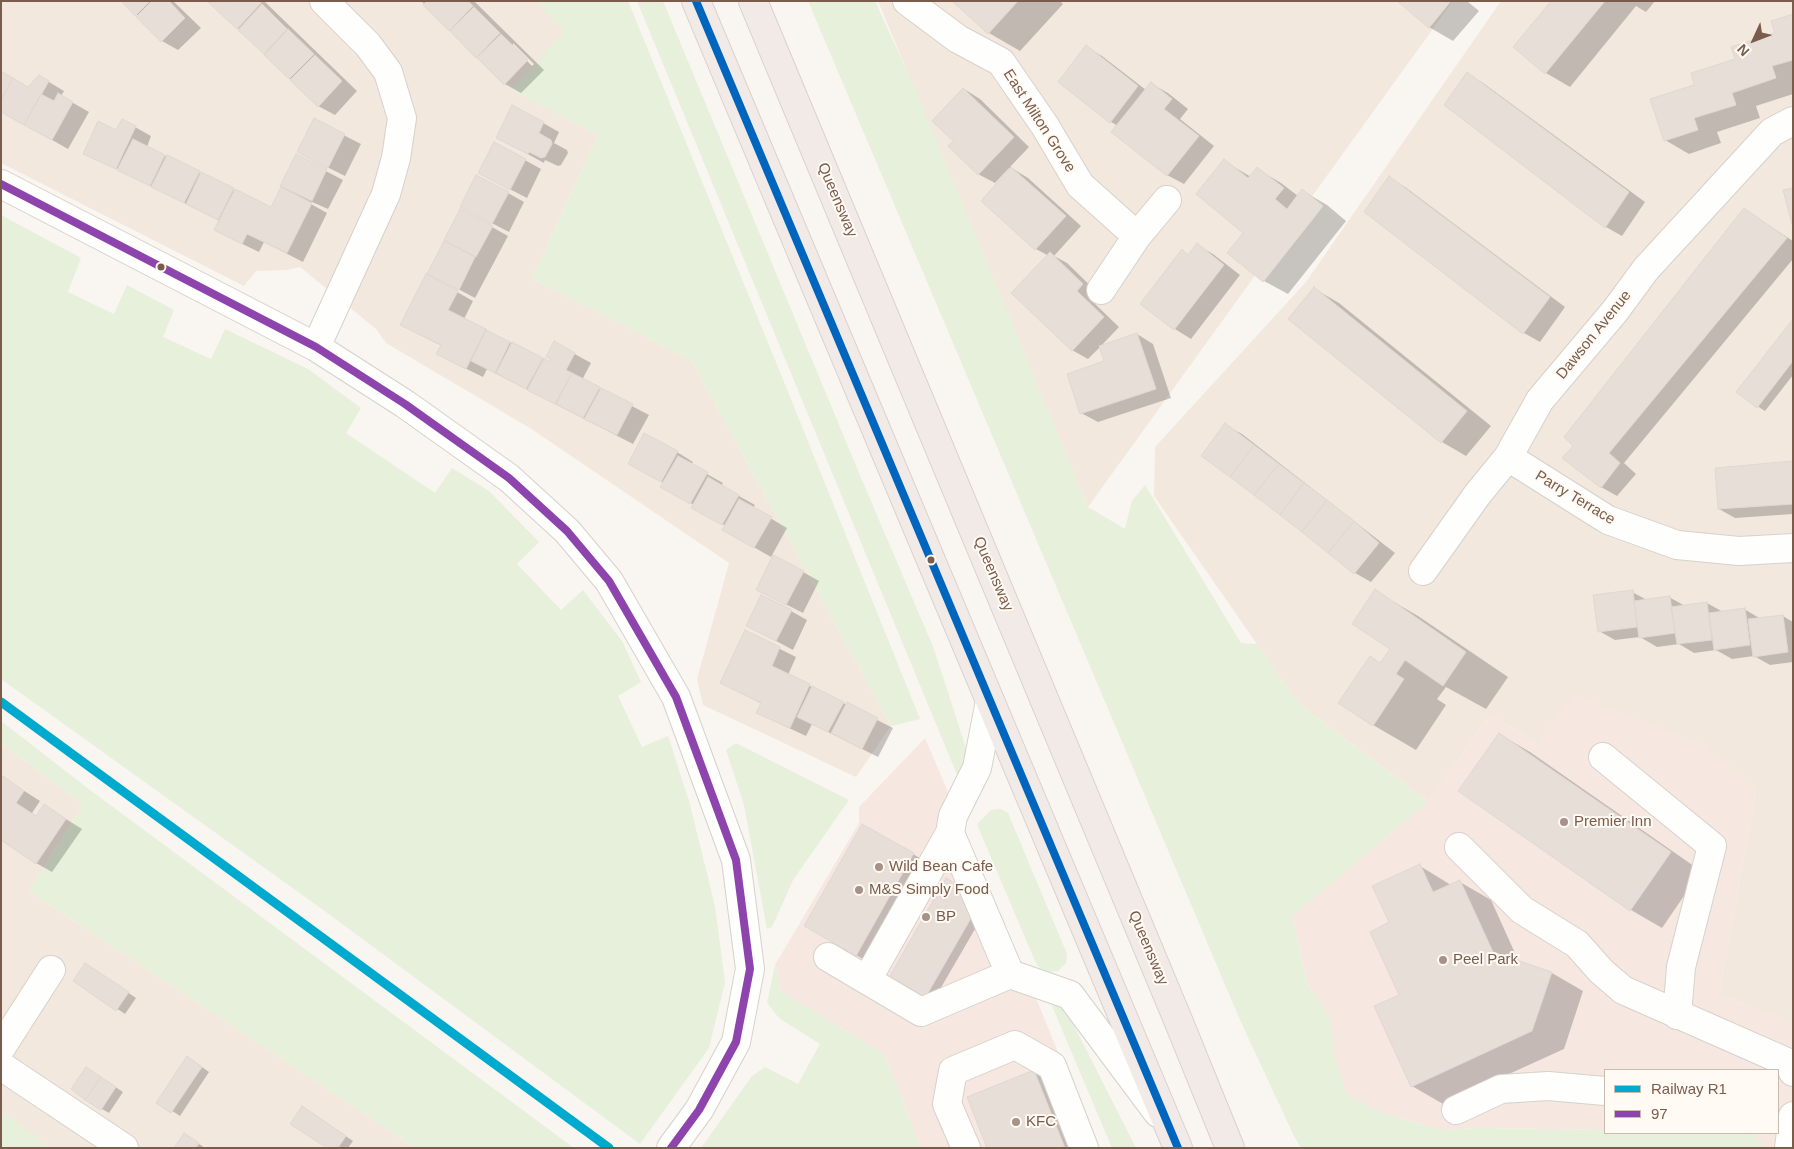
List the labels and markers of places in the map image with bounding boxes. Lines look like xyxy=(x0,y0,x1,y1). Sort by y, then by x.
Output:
unlabelled marker xyxy=(156,262,166,272)
unlabelled marker xyxy=(926,555,936,565)
place label: Premier Inn xyxy=(1574,813,1652,831)
marker: Premier Inn xyxy=(1558,816,1570,828)
place label: Wild Bean Cafe xyxy=(889,858,993,876)
marker: Wild Bean Cafe xyxy=(873,861,885,873)
place label: M&S Simply Food xyxy=(869,881,989,899)
marker: M&S Simply Food xyxy=(853,884,865,896)
place label: BP xyxy=(936,908,956,926)
marker: BP xyxy=(920,911,932,923)
place label: Peel Park xyxy=(1453,951,1518,969)
marker: Peel Park xyxy=(1437,954,1449,966)
place label: KFC xyxy=(1026,1113,1056,1131)
marker: KFC xyxy=(1010,1116,1022,1128)

